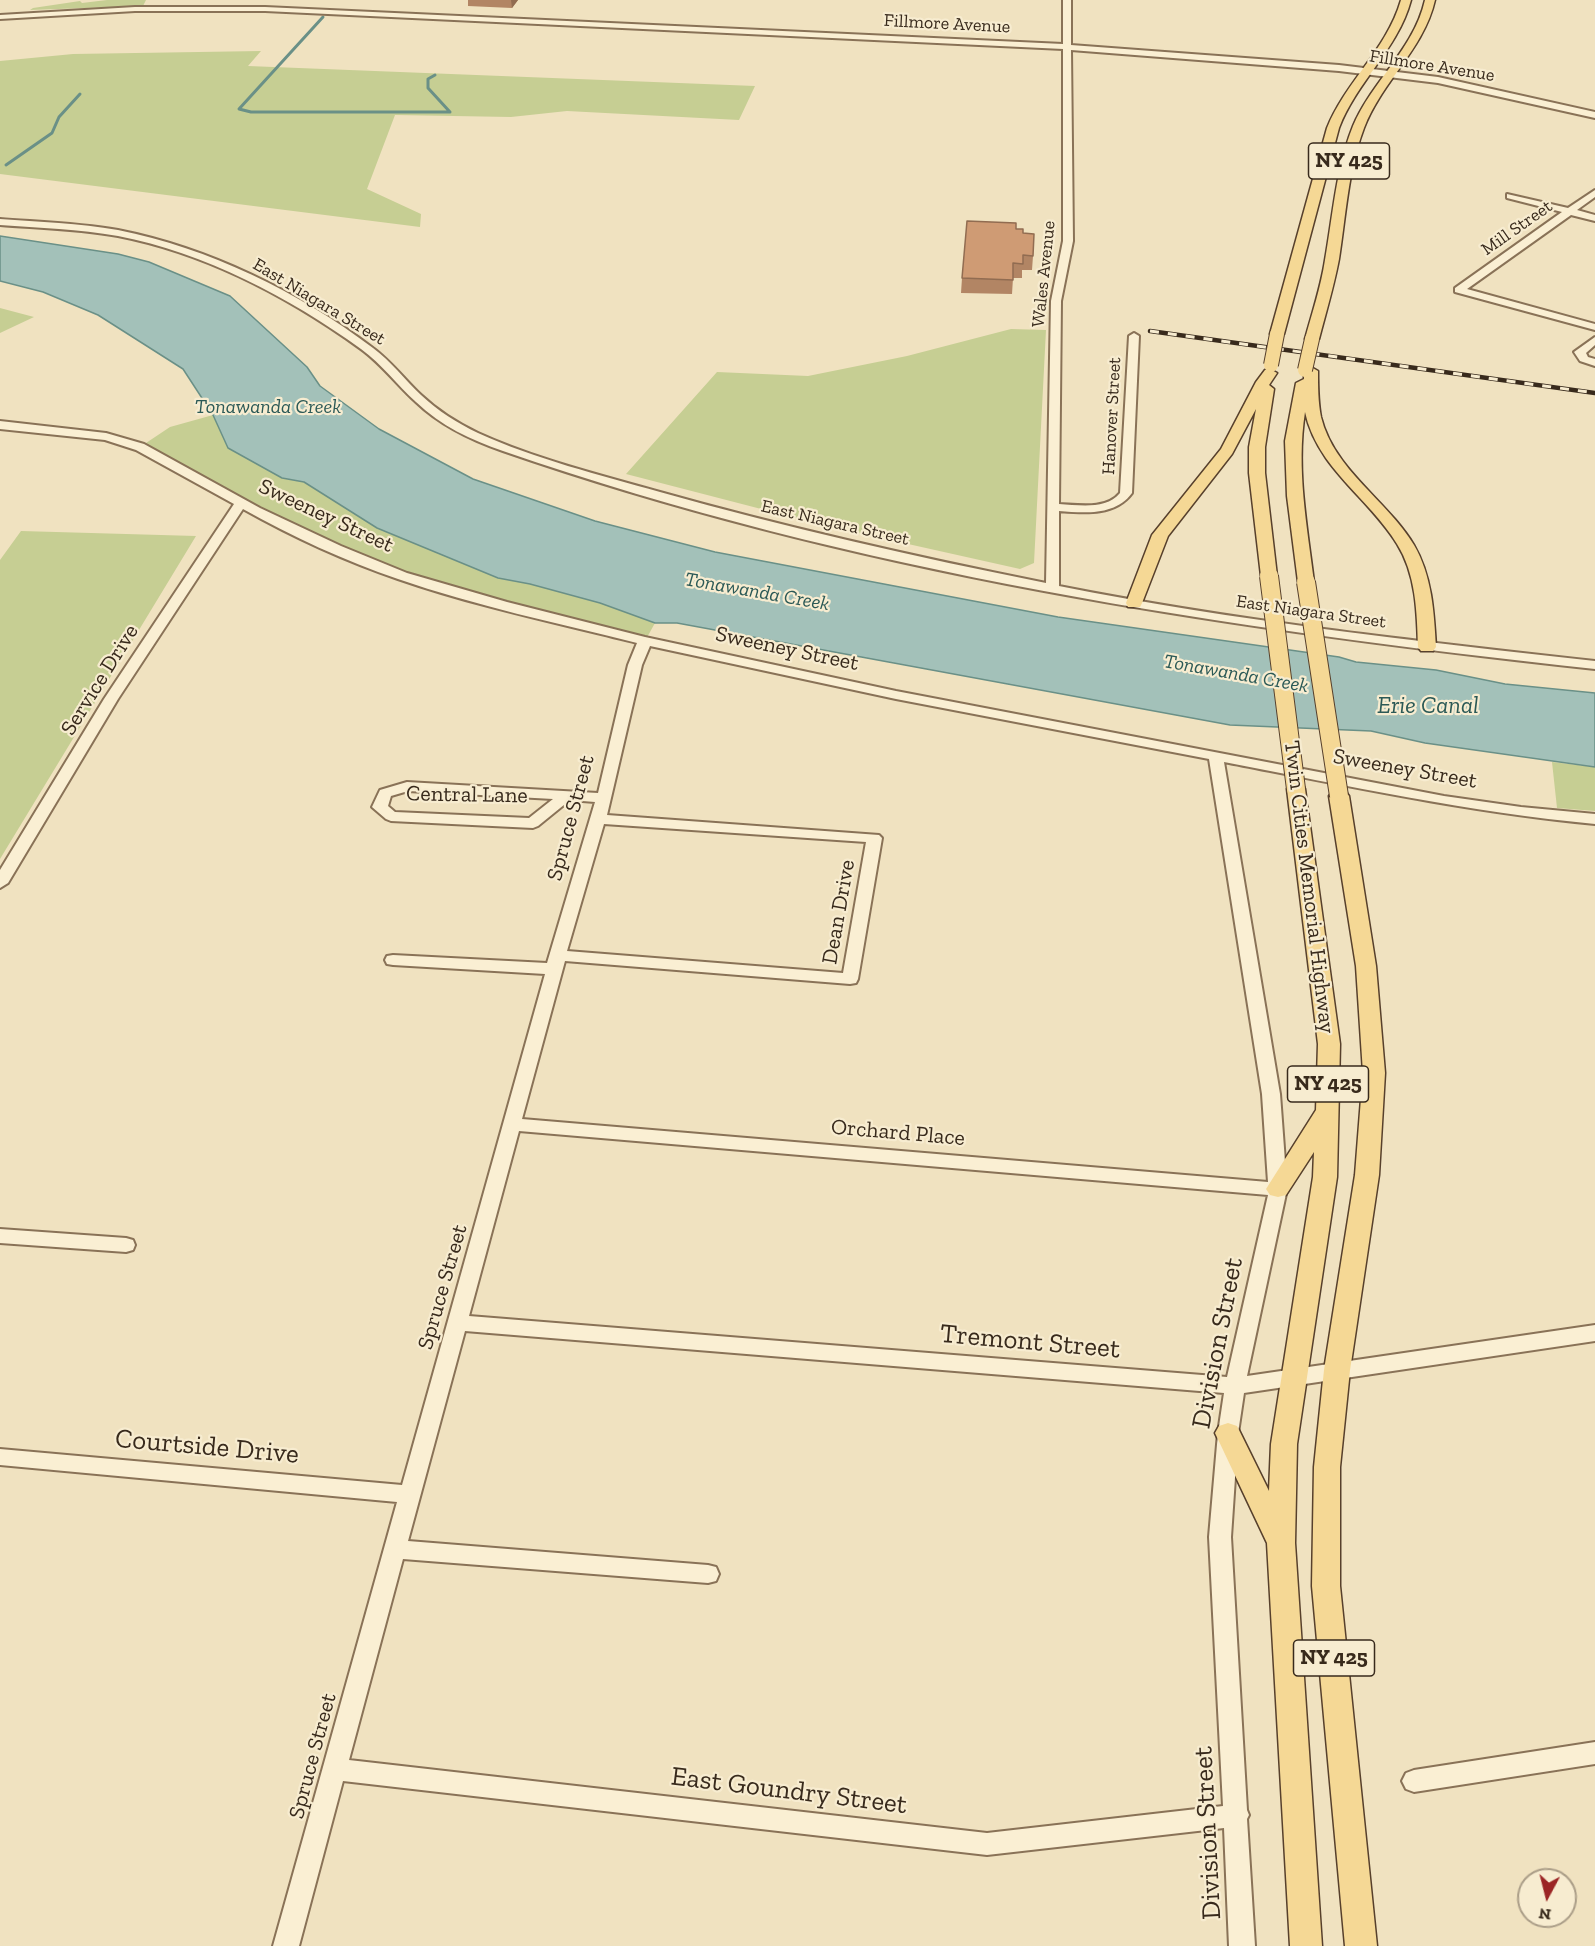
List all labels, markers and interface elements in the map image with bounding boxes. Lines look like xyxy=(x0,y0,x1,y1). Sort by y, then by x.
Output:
street label: Fillmore Avenue xyxy=(883,10,1011,38)
street label: Fillmore Avenue xyxy=(1368,45,1496,87)
road number: NY 425 xyxy=(1308,143,1390,179)
street label: Mill Street xyxy=(1477,196,1557,260)
street label: Wales Avenue xyxy=(1028,220,1060,328)
street label: East Niagara Street xyxy=(249,254,389,350)
street label: Hanover Street xyxy=(1098,357,1126,475)
water label: Tonawanda Creek xyxy=(195,395,341,419)
street label: Sweeney Street xyxy=(254,473,398,559)
street label: East Niagara Street xyxy=(759,495,911,551)
water label: Tonawanda Creek xyxy=(683,567,831,617)
street label: East Niagara Street xyxy=(1235,591,1387,633)
street label: Service Drive xyxy=(55,620,145,740)
street label: Sweeney Street xyxy=(713,621,861,677)
water label: Tonawanda Creek xyxy=(1162,649,1310,699)
water label: Erie Canal xyxy=(1377,692,1479,720)
street label: Twin Cities Memorial Highway xyxy=(1278,739,1340,1035)
street label: Sweeney Street xyxy=(1331,743,1479,795)
street label: Spruce Street xyxy=(542,752,600,884)
street label: Central Lane xyxy=(406,781,528,809)
street label: Dean Drive xyxy=(817,858,861,966)
road number: NY 425 xyxy=(1288,1066,1368,1102)
street label: Orchard Place xyxy=(830,1114,966,1152)
street label: Spruce Street xyxy=(413,1221,473,1353)
street label: Division Street xyxy=(1186,1255,1250,1431)
street label: Tremont Street xyxy=(939,1318,1121,1366)
street label: Courtside Drive xyxy=(114,1423,300,1471)
road number: NY 425 xyxy=(1294,1640,1374,1676)
street label: Spruce Street xyxy=(284,1690,342,1822)
street label: Division Street xyxy=(1187,1746,1229,1920)
street label: East Goundry Street xyxy=(669,1760,909,1822)
north arrow xyxy=(1517,1868,1577,1928)
text: N xyxy=(1538,1904,1552,1925)

